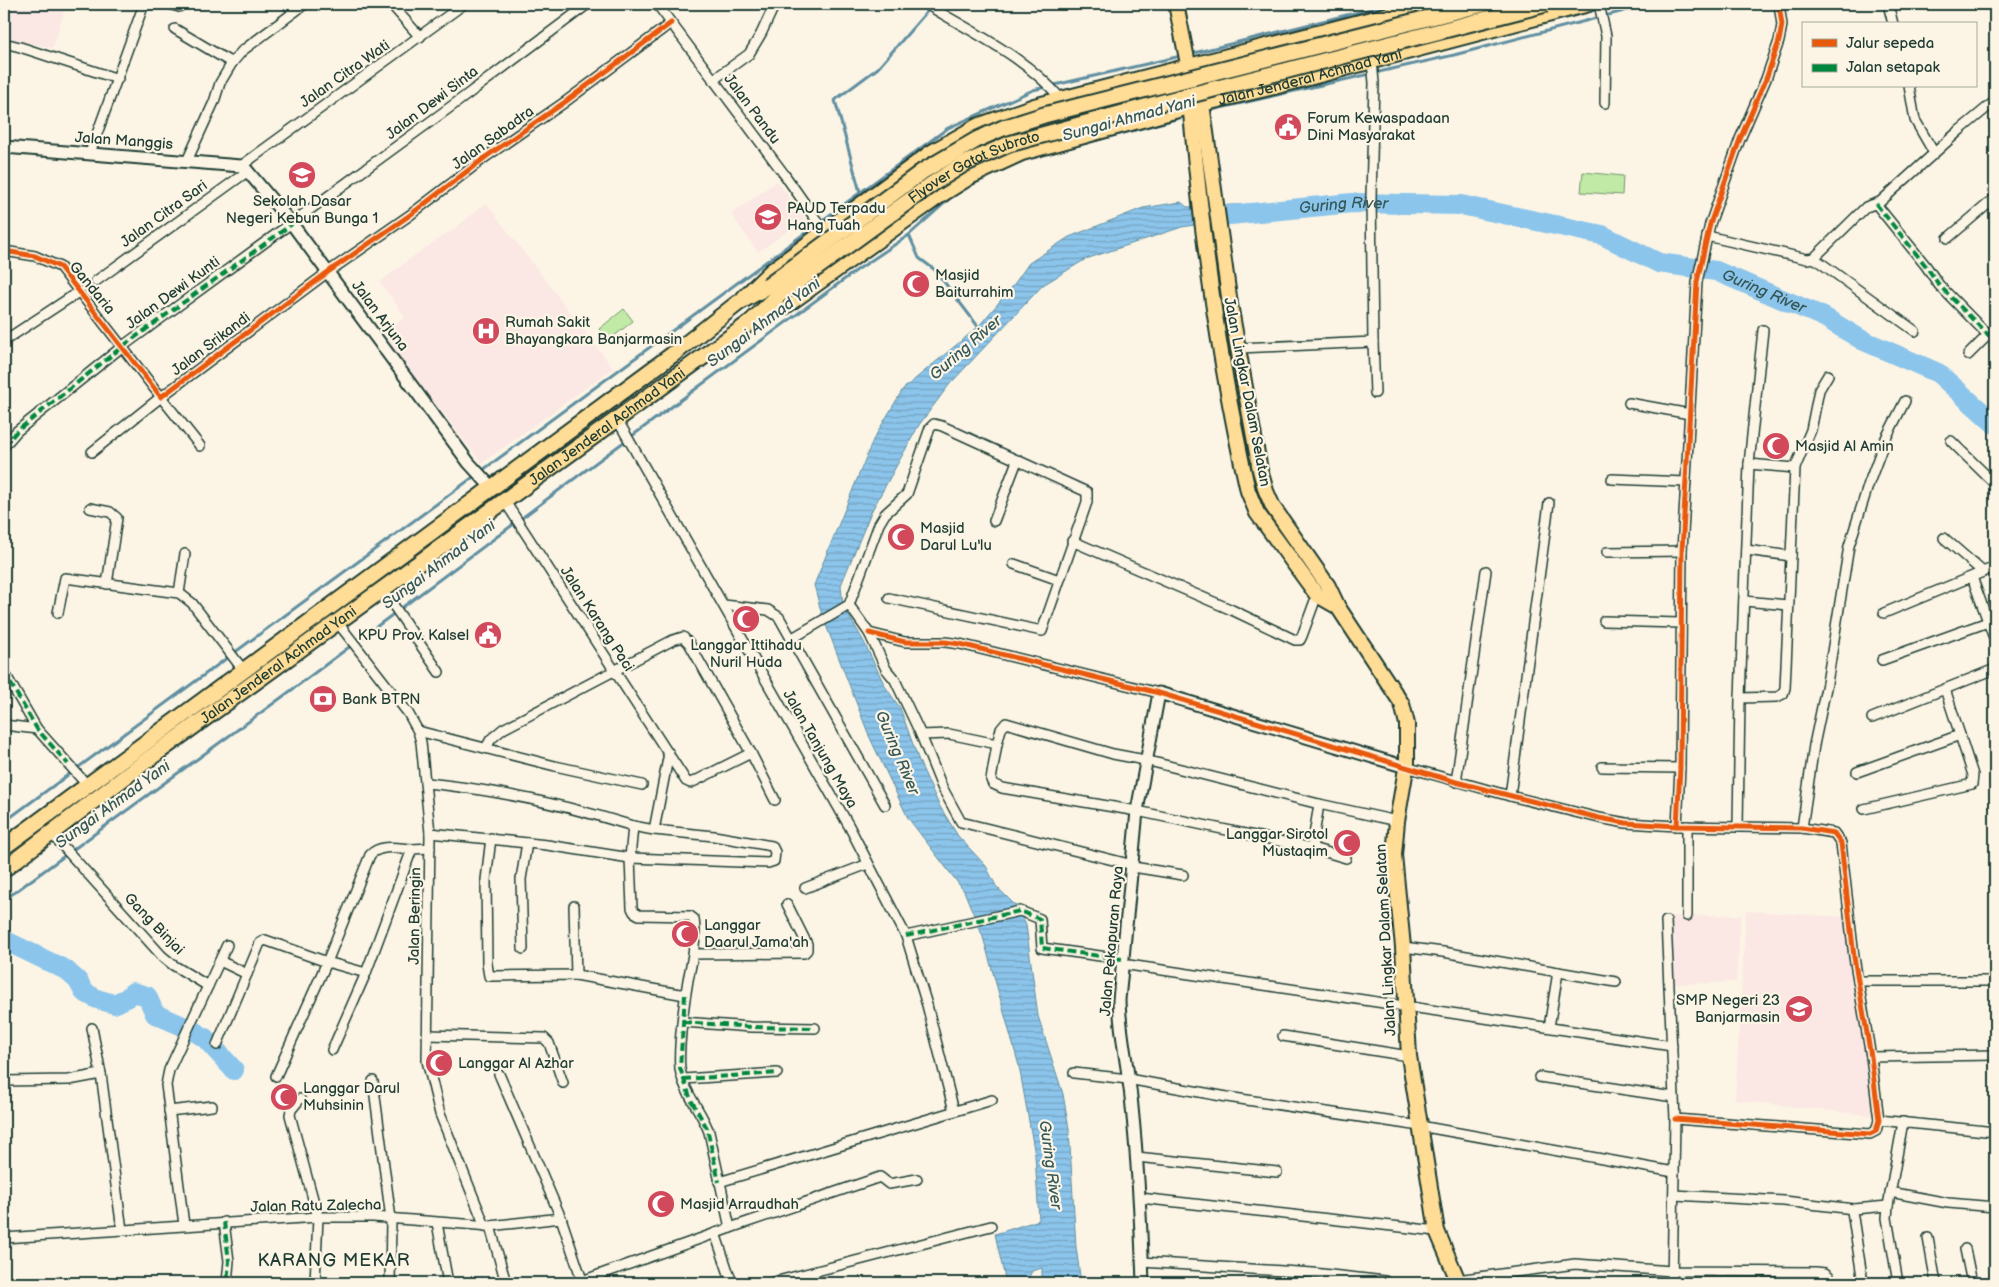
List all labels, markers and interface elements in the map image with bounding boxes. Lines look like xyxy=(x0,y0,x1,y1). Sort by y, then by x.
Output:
legend xyxy=(1802,22,1976,88)
text: Jalur sepeda xyxy=(1846,34,1934,53)
street label: Jalan Citra Wati xyxy=(296,36,394,112)
street label: Jalan Jenderal Achmad Yani xyxy=(1216,44,1404,109)
text: Jalan setapak xyxy=(1846,58,1940,77)
street label: Jalan Dewi Sinta xyxy=(382,62,482,144)
street label: Jalan Pandu xyxy=(719,70,785,148)
water label: Sungai Ahmad Yani xyxy=(1060,92,1199,146)
street label: Jalan Sabadra xyxy=(448,102,538,174)
place label: Forum Kewaspadaan Dini Masyarakat xyxy=(1307,109,1450,145)
public building icon: Forum Kewaspadaan Dini Masyarakat xyxy=(1273,112,1303,142)
street label: Flyover Gatot Subroto xyxy=(905,127,1042,208)
street label: Jalan Manggis xyxy=(74,128,174,154)
school or university icon: Sekolah Dasar Negeri Kebun Bunga 1 xyxy=(287,160,317,190)
street label: Jalan Citra Sari xyxy=(117,176,211,252)
place label: Sekolah Dasar Negeri Kebun Bunga 1 xyxy=(226,192,378,228)
water label: Guring River xyxy=(1298,193,1390,218)
place label: PAUD Terpadu Hang Tuah xyxy=(787,199,886,235)
school or university icon: PAUD Terpadu Hang Tuah xyxy=(753,202,783,232)
street label: Jalan Dewi Kunti xyxy=(122,252,224,334)
street label: Gandaria xyxy=(65,258,119,318)
water label: Guring River xyxy=(1719,265,1810,318)
place label: Masjid Baiturrahim xyxy=(935,266,1013,302)
mosque icon: Masjid Baiturrahim xyxy=(901,269,931,299)
water label: Sungai Ahmad Yani xyxy=(704,273,826,372)
street label: Jalan Arjuna xyxy=(347,277,413,355)
street label: Jalan Lingkar Dalam Selatan xyxy=(1219,296,1275,488)
street label: Jalan Srikandi xyxy=(168,308,254,380)
water label: Guring River xyxy=(926,311,1007,384)
place label: Rumah Sakit Bhayangkara Banjarmasin xyxy=(505,313,682,349)
hospital icon: Rumah Sakit Bhayangkara Banjarmasin xyxy=(471,316,501,346)
street label: Jalan Jenderal Achmad Yani xyxy=(525,363,689,490)
mosque icon: Masjid Al Amin xyxy=(1761,431,1791,461)
place label: Masjid Al Amin xyxy=(1795,437,1894,456)
water label: Sungai Ahmad Yani xyxy=(379,515,501,614)
place label: Masjid Darul Lu'lu xyxy=(920,519,992,555)
mosque icon: Masjid Darul Lu'lu xyxy=(886,522,916,552)
street label: Jalan Karang Paci xyxy=(556,563,638,675)
street label: Jalan Jenderal Achmad Yani xyxy=(196,602,360,728)
mosque icon: Langgar Ittihadu Nuril Huda xyxy=(731,604,761,634)
public building icon: KPU Prov. Kalsel xyxy=(473,620,503,650)
place label: KPU Prov. Kalsel xyxy=(358,626,469,645)
place label: Langgar Ittihadu Nuril Huda xyxy=(690,636,802,672)
bank icon: Bank BTPN xyxy=(308,684,338,714)
street label: Jalan Tanjung Maya xyxy=(778,686,862,812)
place label: Bank BTPN xyxy=(342,690,421,709)
water label: Guring River xyxy=(871,708,924,799)
water label: Sungai Ahmad Yani xyxy=(52,756,175,853)
place label: Langgar Sirotol Mustaqim xyxy=(1226,825,1328,861)
mosque icon: Langgar Sirotol Mustaqim xyxy=(1332,828,1362,858)
street label: Jalan Lingkar Dalam Selatan xyxy=(1371,843,1401,1037)
street label: Jalan Pekapuran Raya xyxy=(1096,865,1128,1017)
street label: Jalan Beringin xyxy=(405,867,425,965)
street label: Gang Binjai xyxy=(120,889,188,959)
place label: Langgar Daarul Jama'ah xyxy=(704,916,809,952)
mosque icon: Langgar Daarul Jama'ah xyxy=(670,919,700,949)
place label: SMP Negeri 23 Banjarmasin xyxy=(1676,991,1780,1027)
school or university icon: SMP Negeri 23 Banjarmasin xyxy=(1784,994,1814,1024)
mosque icon: Langgar Al Azhar xyxy=(424,1048,454,1078)
place label: Langgar Al Azhar xyxy=(458,1054,574,1073)
place label: Langgar Darul Muhsinin xyxy=(303,1079,400,1115)
mosque icon: Langgar Darul Muhsinin xyxy=(269,1082,299,1112)
water label: Guring River xyxy=(1034,1119,1066,1212)
mosque icon: Masjid Arraudhah xyxy=(646,1189,676,1219)
street label: Jalan Ratu Zalecha xyxy=(250,1195,382,1217)
place label: Masjid Arraudhah xyxy=(680,1195,799,1214)
district label: KARANG MEKAR xyxy=(257,1250,411,1271)

